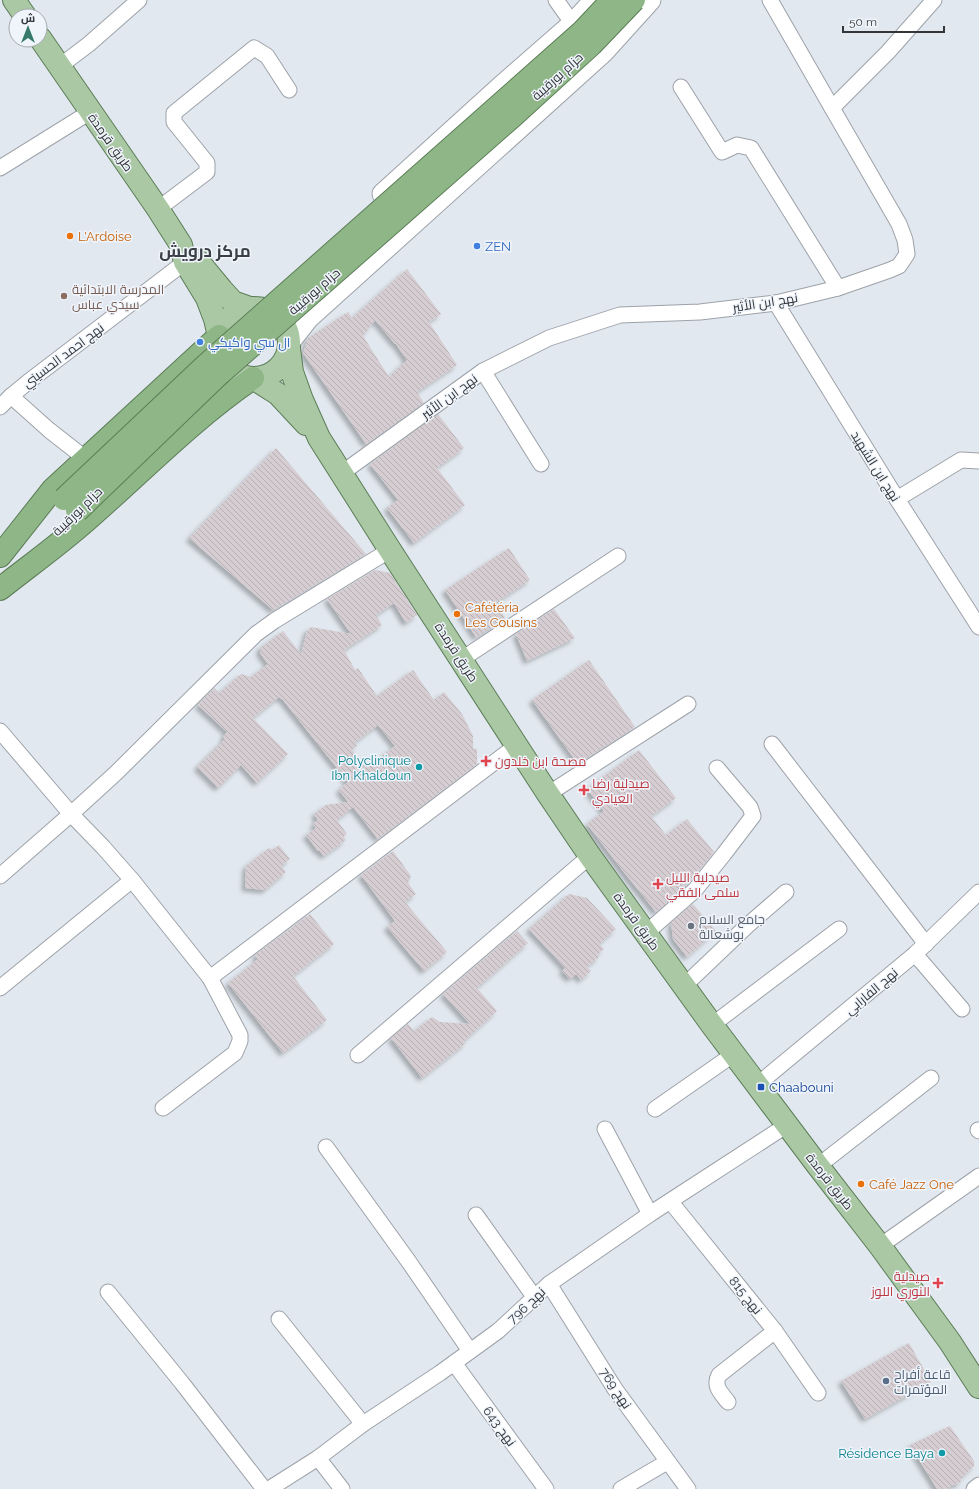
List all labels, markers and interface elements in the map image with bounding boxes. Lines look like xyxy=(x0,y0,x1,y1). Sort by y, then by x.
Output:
north arrow xyxy=(8,8,48,48)
scale bar xyxy=(843,8,944,34)
text: ش xyxy=(21,12,35,25)
text: 50 m xyxy=(849,15,877,29)
street label: حزام بورقيبة xyxy=(529,50,587,105)
street label: طريق قرمدة xyxy=(85,110,136,174)
place label: L'Ardoise xyxy=(78,229,132,244)
marker: L'Ardoise xyxy=(65,231,75,241)
place label: ZEN xyxy=(485,239,511,254)
district label: مركز درويش xyxy=(159,241,251,261)
marker: ZEN xyxy=(472,241,482,251)
street label: حزام بورقيبة xyxy=(285,265,345,319)
place label: المدرسة الابتدائية سيدي عباس xyxy=(72,282,164,315)
street label: نهج ابن الأثير xyxy=(730,290,799,316)
marker: المدرسة الابتدائية سيدي عباس xyxy=(59,291,69,301)
street label: نهج احمد الحسيني xyxy=(20,320,109,393)
place label: ال سي واكيكي xyxy=(208,335,290,353)
marker: ال سي واكيكي xyxy=(195,337,205,347)
street label: نهج ابن الأثير xyxy=(417,371,481,423)
street label: نهج ابن الشهيد xyxy=(847,428,903,505)
street label: حزام بورقيبة xyxy=(49,484,107,540)
place label: Cafétéria Les Cousins xyxy=(465,600,537,630)
marker: Cafétéria Les Cousins xyxy=(452,609,462,619)
street label: طريق قرمدة xyxy=(432,620,481,685)
place label: Polyclinique Ibn Khaldoun xyxy=(331,753,411,783)
place label: مصحة ابن خلدون xyxy=(495,754,586,769)
marker: مصحة ابن خلدون xyxy=(480,755,492,767)
marker: Polyclinique Ibn Khaldoun xyxy=(414,762,424,772)
place label: صيدلية رضا العيادي xyxy=(592,776,650,809)
marker: صيدلية رضا العيادي xyxy=(579,785,589,795)
place label: صيدلية الليل سلمى الفقي xyxy=(666,870,740,903)
marker: صيدلية الليل سلمى الفقي xyxy=(653,879,663,889)
street label: طريق قرمدة xyxy=(611,889,663,953)
place label: جامع السلام بوشعالة xyxy=(699,912,765,942)
marker: جامع السلام بوشعالة xyxy=(686,921,696,931)
street label: نهج الفارابي xyxy=(842,965,903,1020)
place label: Chaabouni xyxy=(769,1080,834,1095)
marker: Chaabouni xyxy=(756,1082,766,1092)
street label: طريق قرمدة xyxy=(803,1150,856,1213)
place label: Café Jazz One xyxy=(869,1177,954,1192)
marker: Café Jazz One xyxy=(856,1179,866,1189)
place label: صيدلية النوري اللوز xyxy=(870,1269,930,1302)
street label: نهج 815 xyxy=(725,1274,765,1318)
marker: صيدلية النوري اللوز xyxy=(933,1278,943,1288)
street label: نهج 796 xyxy=(504,1284,549,1327)
street label: نهج 769 xyxy=(596,1365,635,1412)
place label: قاعة أفراح المؤتمرات xyxy=(894,1366,951,1397)
marker: قاعة أفراح المؤتمرات xyxy=(881,1376,891,1386)
street label: نهج 643 xyxy=(479,1404,519,1450)
place label: Résidence Baya xyxy=(838,1446,934,1461)
marker: Résidence Baya xyxy=(937,1448,947,1458)

